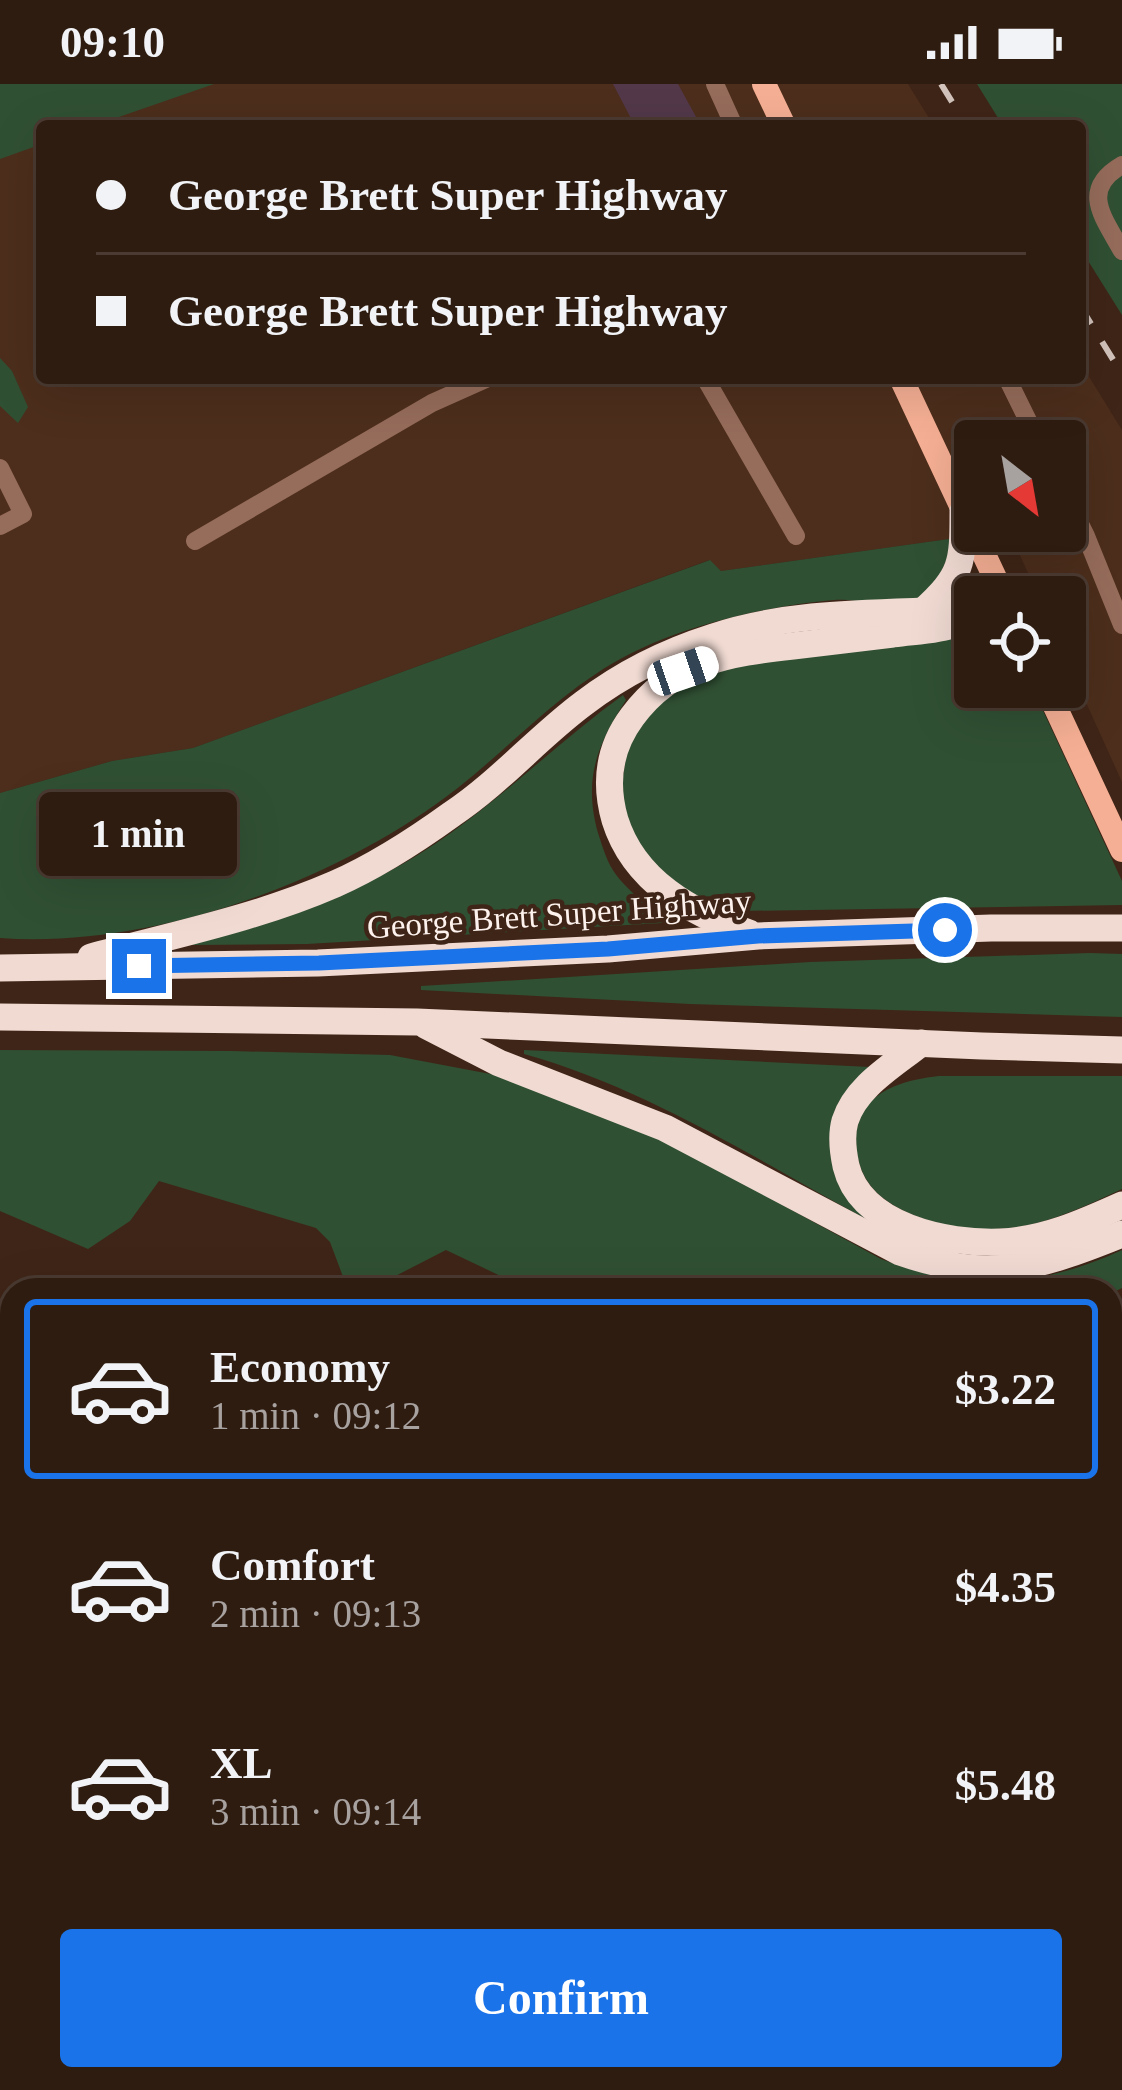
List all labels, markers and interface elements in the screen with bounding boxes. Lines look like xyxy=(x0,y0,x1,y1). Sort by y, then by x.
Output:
text: 09:10 xyxy=(60,17,165,67)
text: George Brett Super Highway xyxy=(168,170,728,220)
text: George Brett Super Highway xyxy=(168,286,728,336)
north arrow xyxy=(954,420,1086,552)
map controls xyxy=(954,420,1086,708)
button: locate xyxy=(954,576,1086,708)
car xyxy=(643,642,723,700)
callout: 1 min xyxy=(40,792,238,876)
text: 1 min xyxy=(91,812,185,855)
street label: George Brett Super Highway xyxy=(366,883,753,945)
route start xyxy=(918,903,972,957)
route end xyxy=(112,939,166,993)
icon: car xyxy=(66,1335,174,1443)
text: Economy xyxy=(210,1342,390,1392)
text: $3.22 xyxy=(955,1364,1056,1414)
text: 1 min · 09:12 xyxy=(210,1394,421,1437)
icon: car xyxy=(66,1533,174,1641)
text: Comfort xyxy=(210,1540,375,1590)
text: $4.35 xyxy=(955,1562,1056,1612)
text: 2 min · 09:13 xyxy=(210,1592,421,1635)
icon: car xyxy=(66,1731,174,1839)
text: XL xyxy=(210,1738,273,1788)
text: $5.48 xyxy=(955,1760,1056,1810)
text: 3 min · 09:14 xyxy=(210,1790,421,1833)
button: Confirm xyxy=(60,1929,1062,2067)

